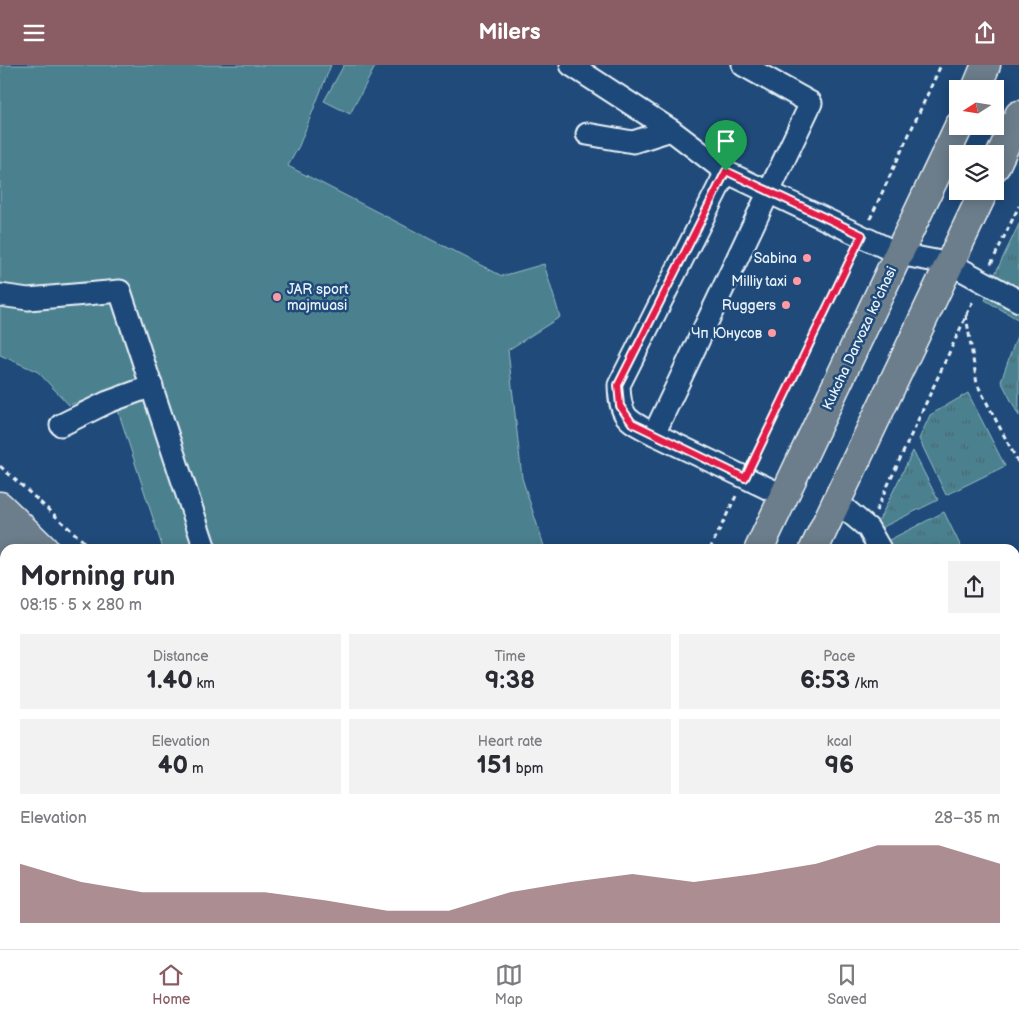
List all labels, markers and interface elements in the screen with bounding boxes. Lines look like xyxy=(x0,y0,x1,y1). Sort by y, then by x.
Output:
icon: menu xyxy=(20,19,48,47)
text: Milers xyxy=(478,19,541,46)
icon: share xyxy=(971,19,999,47)
north arrow xyxy=(949,80,1004,135)
map controls xyxy=(949,80,1004,200)
pin xyxy=(705,120,747,171)
icon: arrive xyxy=(712,127,740,155)
button: layers xyxy=(949,145,1004,200)
place label: Sabina xyxy=(754,250,797,267)
marker: Sabina xyxy=(801,252,813,264)
street label: Kukcha Darvoza ko'chasi xyxy=(819,264,900,413)
place label: Milliy taxi xyxy=(731,273,787,290)
marker: Milliy taxi xyxy=(791,275,803,287)
place label: JAR sport majmuasi xyxy=(287,281,349,314)
marker: JAR sport majmuasi xyxy=(271,291,283,303)
place label: Ruggers xyxy=(722,297,776,314)
marker: Ruggers xyxy=(780,299,792,311)
place label: Чп Юнусов xyxy=(691,325,763,342)
marker: Чп Юнусов xyxy=(766,327,778,339)
text: Morning run xyxy=(20,560,175,593)
button: share xyxy=(948,561,1000,613)
text: 08:15 · 5 × 280 m xyxy=(20,596,142,615)
text: Distance xyxy=(153,648,209,665)
text: Time xyxy=(494,648,526,665)
text: Pace xyxy=(823,648,855,665)
text: 1.40 xyxy=(146,665,193,696)
text: 9:38 xyxy=(485,665,535,696)
text: 6:53 xyxy=(800,665,850,696)
text: km xyxy=(193,675,215,692)
text: /km xyxy=(850,675,879,692)
text: Elevation xyxy=(151,733,210,750)
text: Heart rate xyxy=(478,733,542,750)
text: kcal xyxy=(827,733,852,750)
text: 40 xyxy=(158,750,188,781)
text: 151 xyxy=(477,750,512,781)
text: 96 xyxy=(824,750,854,781)
text: m xyxy=(188,760,204,777)
text: bpm xyxy=(512,760,543,777)
text: Elevation xyxy=(20,809,87,828)
text: 28–35 m xyxy=(934,809,1000,828)
tab: Home xyxy=(152,961,190,1008)
tab: Map xyxy=(495,961,523,1008)
tab: Saved xyxy=(827,961,867,1008)

